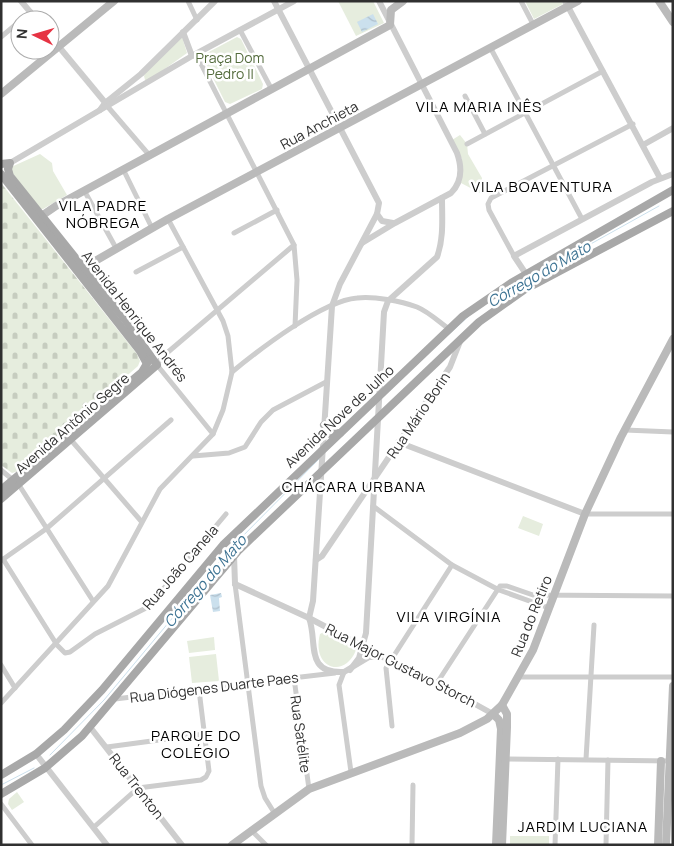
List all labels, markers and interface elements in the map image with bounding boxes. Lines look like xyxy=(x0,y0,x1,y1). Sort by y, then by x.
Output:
north arrow xyxy=(10,10,60,60)
text: N xyxy=(12,28,31,40)
park label: Praça Dom Pedro II xyxy=(196,48,265,83)
street label: Rua Anchieta xyxy=(277,96,361,154)
district label: VILA MARIA INÊS xyxy=(416,96,542,117)
district label: VILA BOAVENTURA xyxy=(471,176,613,197)
district label: VILA PADRE NÓBREGA xyxy=(59,195,147,233)
water label: Córrego do Mato xyxy=(483,235,595,312)
street label: Avenida Henrique Andrés xyxy=(78,247,192,385)
street label: Avenida Nove de Julho xyxy=(280,360,398,472)
street label: Avenida Antônio Segre xyxy=(11,368,133,478)
street label: Rua Mário Borin xyxy=(382,368,454,462)
district label: CHÁCARA URBANA xyxy=(282,476,426,497)
street label: Rua João Canela xyxy=(138,521,222,613)
water label: Córrego do Mato xyxy=(159,529,252,632)
street label: Rua do Retiro xyxy=(506,572,556,660)
district label: VILA VIRGÍNIA xyxy=(396,606,502,627)
street label: Rua Major Gustavo Storch xyxy=(322,619,480,711)
street label: Rua Diógenes Duarte Paes xyxy=(129,667,299,707)
street label: Rua Satélite xyxy=(286,694,316,774)
district label: PARQUE DO COLÉGIO xyxy=(151,725,241,763)
street label: Rua Trenton xyxy=(105,749,169,823)
district label: JARDIM LUCIANA xyxy=(518,816,648,837)

